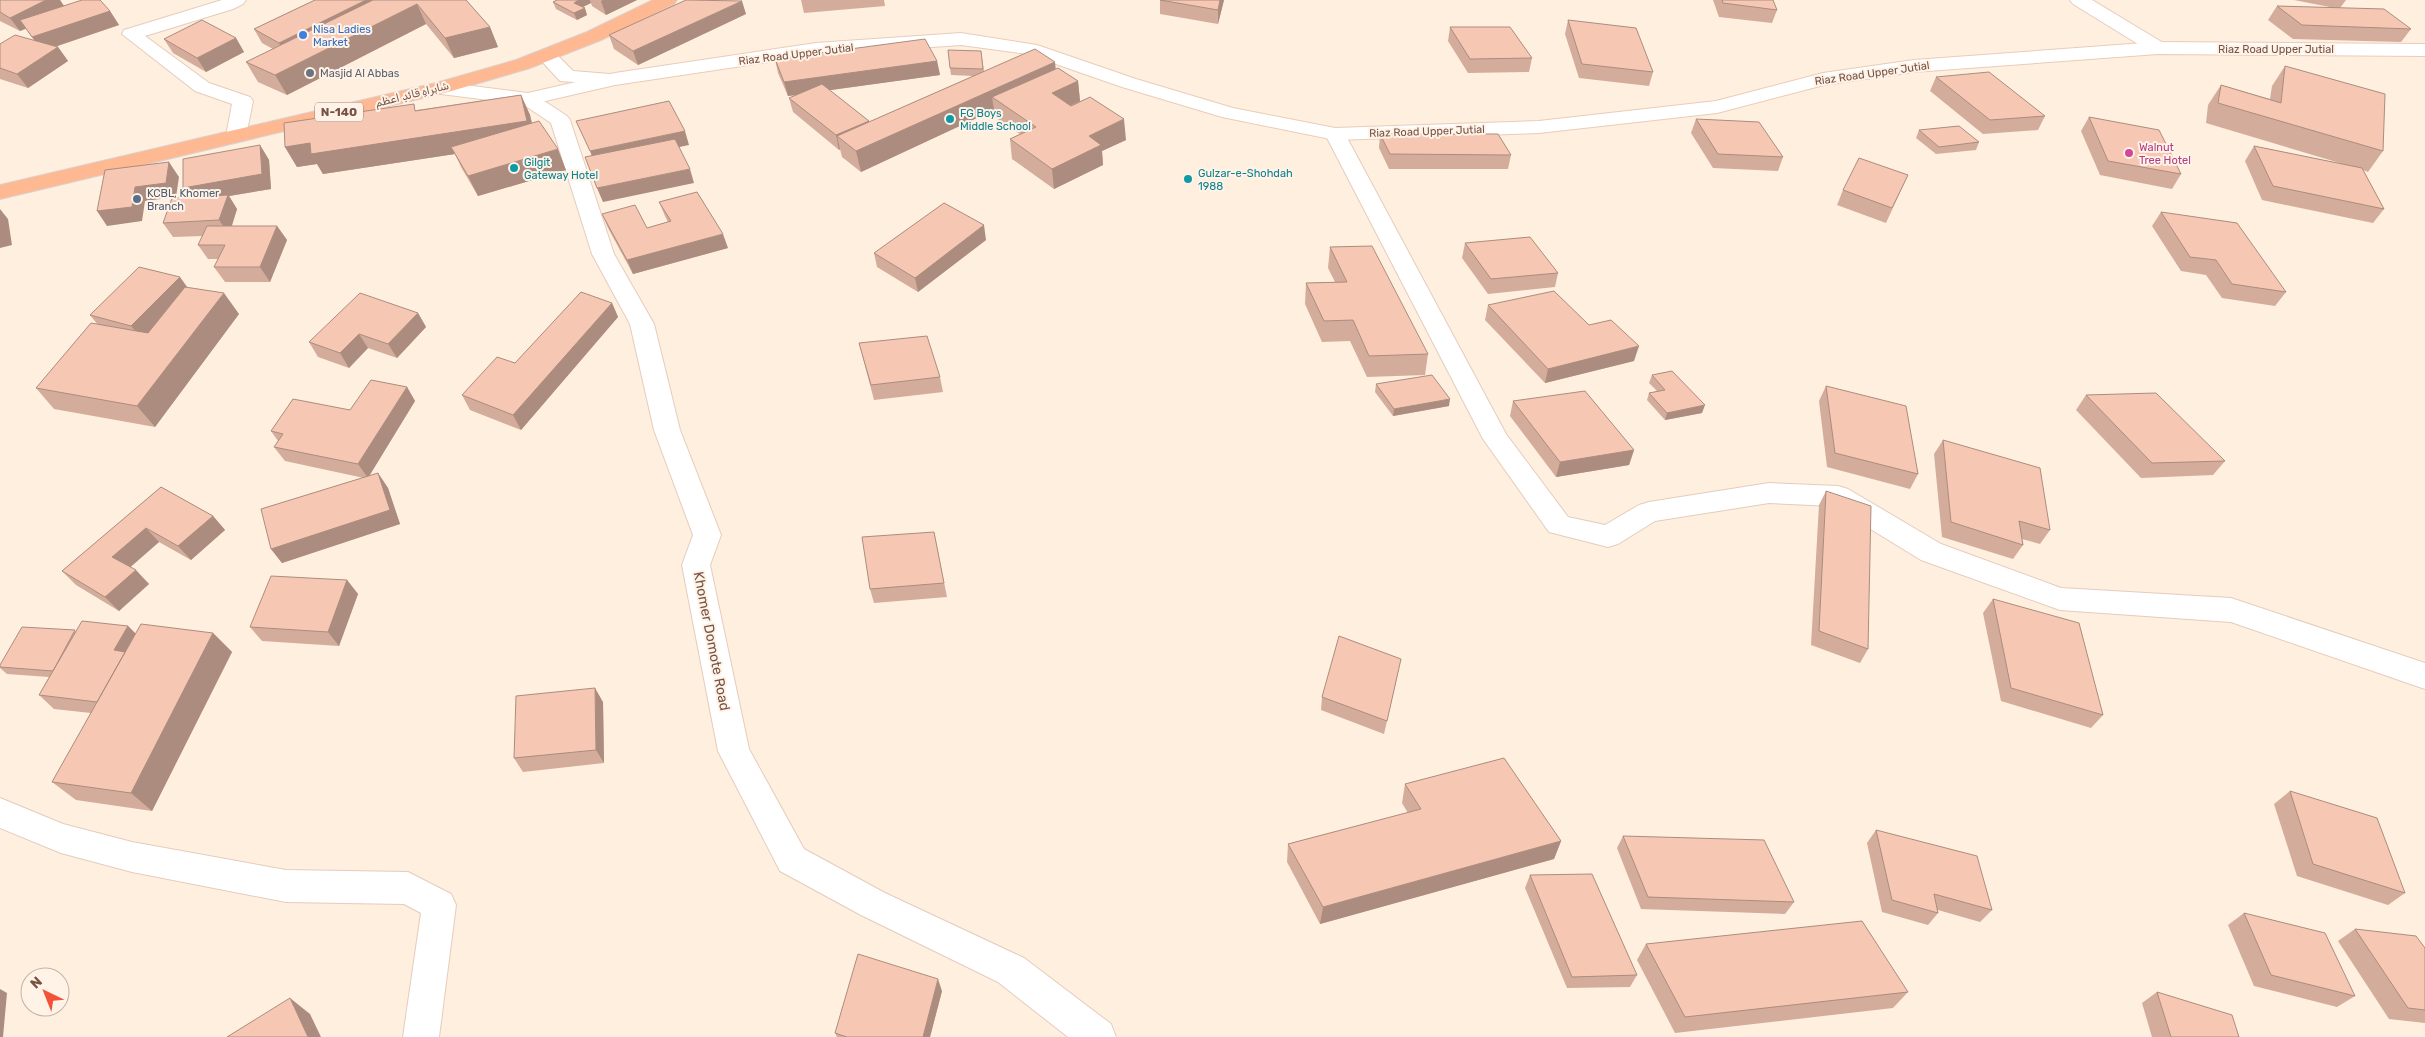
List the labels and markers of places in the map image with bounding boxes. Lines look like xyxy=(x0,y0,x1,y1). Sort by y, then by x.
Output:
place label: Nisa Ladies Market xyxy=(313,23,371,49)
marker: Nisa Ladies Market xyxy=(297,29,309,41)
marker: Masjid Al Abbas xyxy=(304,67,316,79)
place label: Masjid Al Abbas xyxy=(320,67,400,80)
place label: FG Boys Middle School xyxy=(960,107,1031,133)
marker: FG Boys Middle School xyxy=(944,113,956,125)
place label: Walnut Tree Hotel xyxy=(2139,141,2191,167)
marker: Walnut Tree Hotel xyxy=(2123,147,2135,159)
place label: Gilgit Gateway Hotel xyxy=(524,156,598,182)
marker: Gilgit Gateway Hotel xyxy=(508,162,520,174)
place label: Gulzar-e-Shohdah 1988 xyxy=(1198,167,1293,193)
marker: Gulzar-e-Shohdah 1988 xyxy=(1182,173,1194,185)
place label: KCBL, Khomer Branch xyxy=(147,187,220,213)
marker: KCBL, Khomer Branch xyxy=(131,193,143,205)

